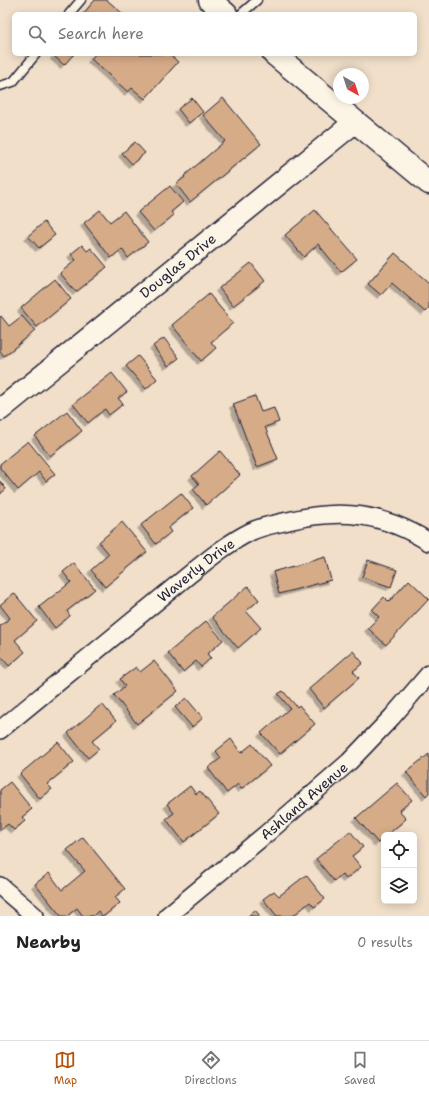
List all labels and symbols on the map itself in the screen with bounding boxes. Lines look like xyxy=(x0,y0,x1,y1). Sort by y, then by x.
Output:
north arrow xyxy=(333,68,369,104)
street label: Douglas Drive xyxy=(136,229,220,302)
street label: Waverly Drive xyxy=(154,534,238,606)
street label: Ashland Avenue xyxy=(257,758,352,844)

